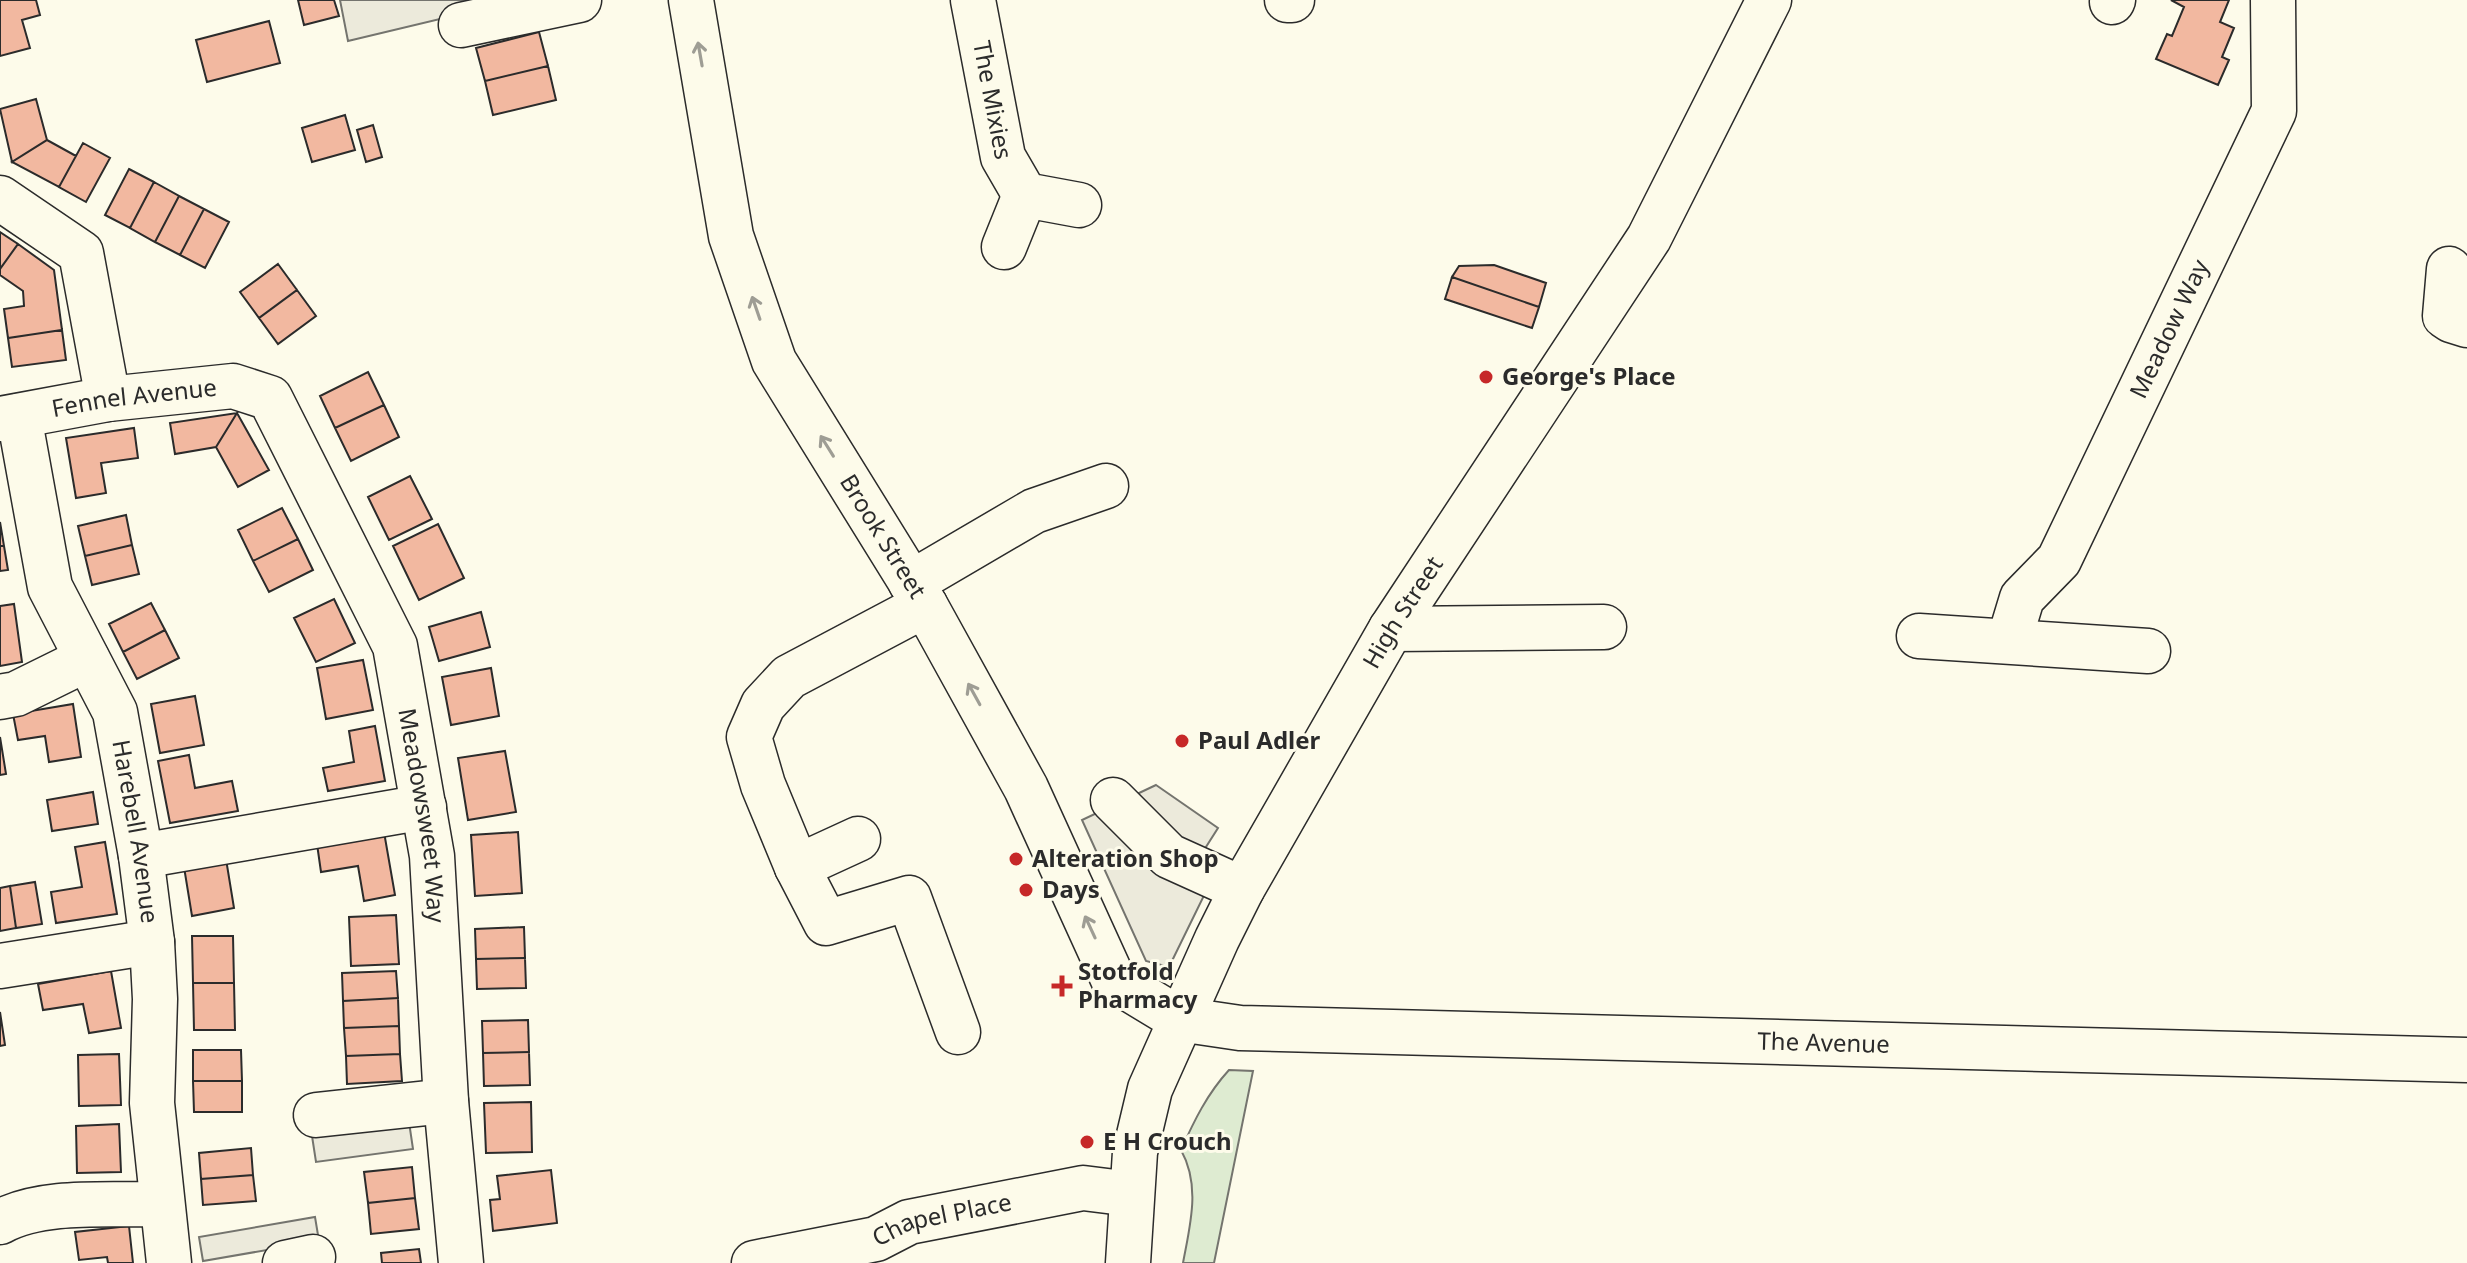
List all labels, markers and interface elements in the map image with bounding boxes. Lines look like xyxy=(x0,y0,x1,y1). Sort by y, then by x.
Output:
street label: The Mixies xyxy=(966,38,1021,162)
one-way arrow xyxy=(692,42,707,68)
street label: Meadow Way xyxy=(2121,253,2216,403)
one-way arrow xyxy=(748,295,763,320)
place label: George's Place xyxy=(1502,359,1676,392)
marker: George's Place xyxy=(1477,368,1495,386)
street label: Fennel Avenue xyxy=(49,370,218,424)
one-way arrow xyxy=(819,436,836,458)
street label: Brook Street xyxy=(833,467,935,604)
street label: High Street xyxy=(1354,549,1450,674)
one-way arrow xyxy=(966,683,981,707)
street label: Meadowsweet Way xyxy=(391,706,454,924)
place label: Paul Adler xyxy=(1198,723,1321,756)
marker: Paul Adler xyxy=(1173,732,1191,750)
street label: Harebell Avenue xyxy=(105,737,167,925)
place label: Alteration Shop xyxy=(1032,841,1219,874)
marker: Alteration Shop xyxy=(1007,850,1025,868)
place label: Days xyxy=(1042,872,1100,905)
marker: Days xyxy=(1017,881,1035,899)
one-way arrow xyxy=(1081,915,1096,940)
place label: Stotfold Pharmacy xyxy=(1078,954,1198,1015)
marker: Stotfold Pharmacy xyxy=(1053,977,1071,995)
street label: The Avenue xyxy=(1757,1024,1890,1060)
place label: E H Crouch xyxy=(1103,1124,1232,1157)
marker: E H Crouch xyxy=(1078,1133,1096,1151)
street label: Chapel Place xyxy=(866,1184,1014,1253)

